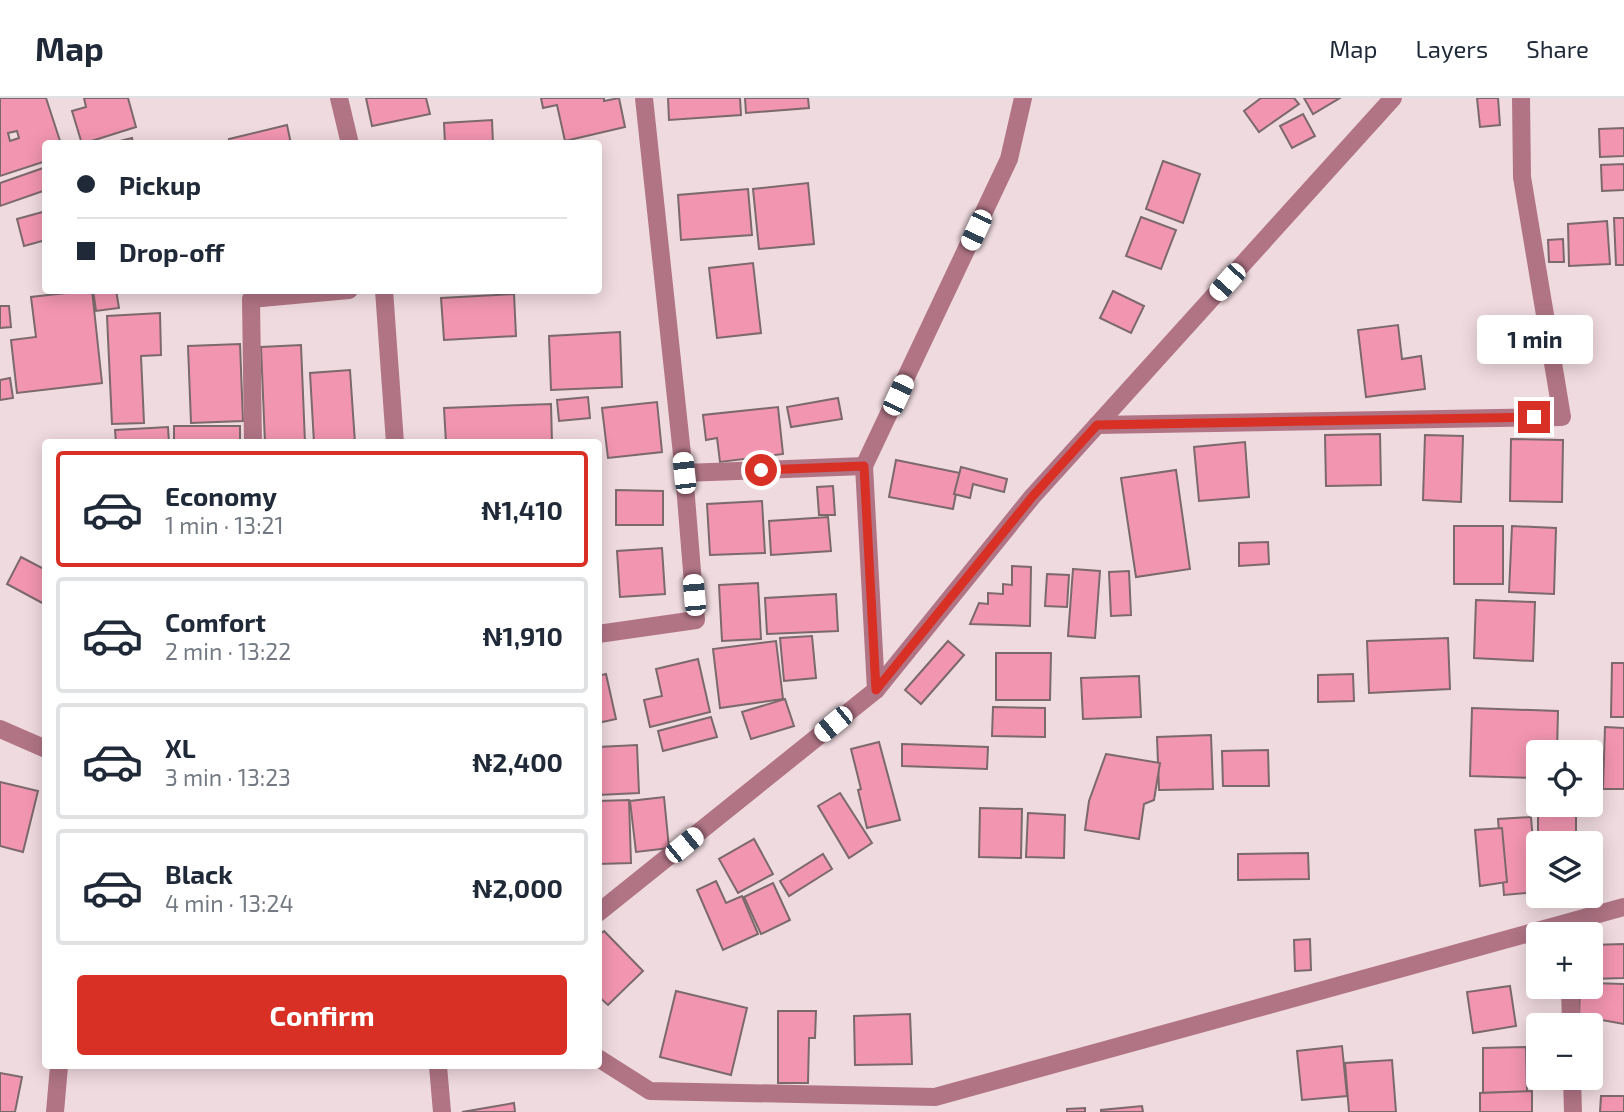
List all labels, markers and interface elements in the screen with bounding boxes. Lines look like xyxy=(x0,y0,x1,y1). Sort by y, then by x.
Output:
text: Map xyxy=(35,28,104,68)
text: Map xyxy=(1329,34,1377,63)
text: Layers xyxy=(1415,34,1488,63)
text: Share xyxy=(1526,34,1589,63)
text: Pickup xyxy=(119,169,201,200)
car xyxy=(958,207,995,253)
text: Drop-off xyxy=(119,236,224,267)
car xyxy=(1206,259,1249,305)
callout: 1 min xyxy=(1476,316,1592,364)
text: 1 min xyxy=(1507,325,1563,353)
car xyxy=(880,372,917,418)
route end xyxy=(1518,401,1550,433)
car xyxy=(672,451,697,495)
route start xyxy=(745,454,777,486)
icon: car xyxy=(81,478,144,541)
text: Economy xyxy=(165,480,277,511)
text: ₦1,410 xyxy=(481,494,563,525)
text: 1 min · 13:21 xyxy=(165,511,284,539)
car xyxy=(682,573,707,617)
icon: car xyxy=(81,604,144,667)
text: Comfort xyxy=(165,606,266,637)
text: ₦1,910 xyxy=(482,620,563,651)
text: 2 min · 13:22 xyxy=(165,637,291,665)
car xyxy=(811,703,856,745)
icon: car xyxy=(81,730,144,793)
text: XL xyxy=(165,732,196,763)
map controls xyxy=(1526,740,1603,1090)
button: locate xyxy=(1526,740,1603,817)
text: ₦2,400 xyxy=(472,746,563,777)
text: 3 min · 13:23 xyxy=(165,763,291,791)
car xyxy=(662,824,707,866)
button: layers xyxy=(1526,831,1603,908)
icon: car xyxy=(81,856,144,919)
text: Black xyxy=(165,858,233,889)
text: ₦2,000 xyxy=(472,872,563,903)
text: 4 min · 13:24 xyxy=(165,889,294,917)
button: + xyxy=(1526,922,1603,999)
button: Confirm xyxy=(77,975,567,1055)
button: − xyxy=(1526,1013,1603,1090)

